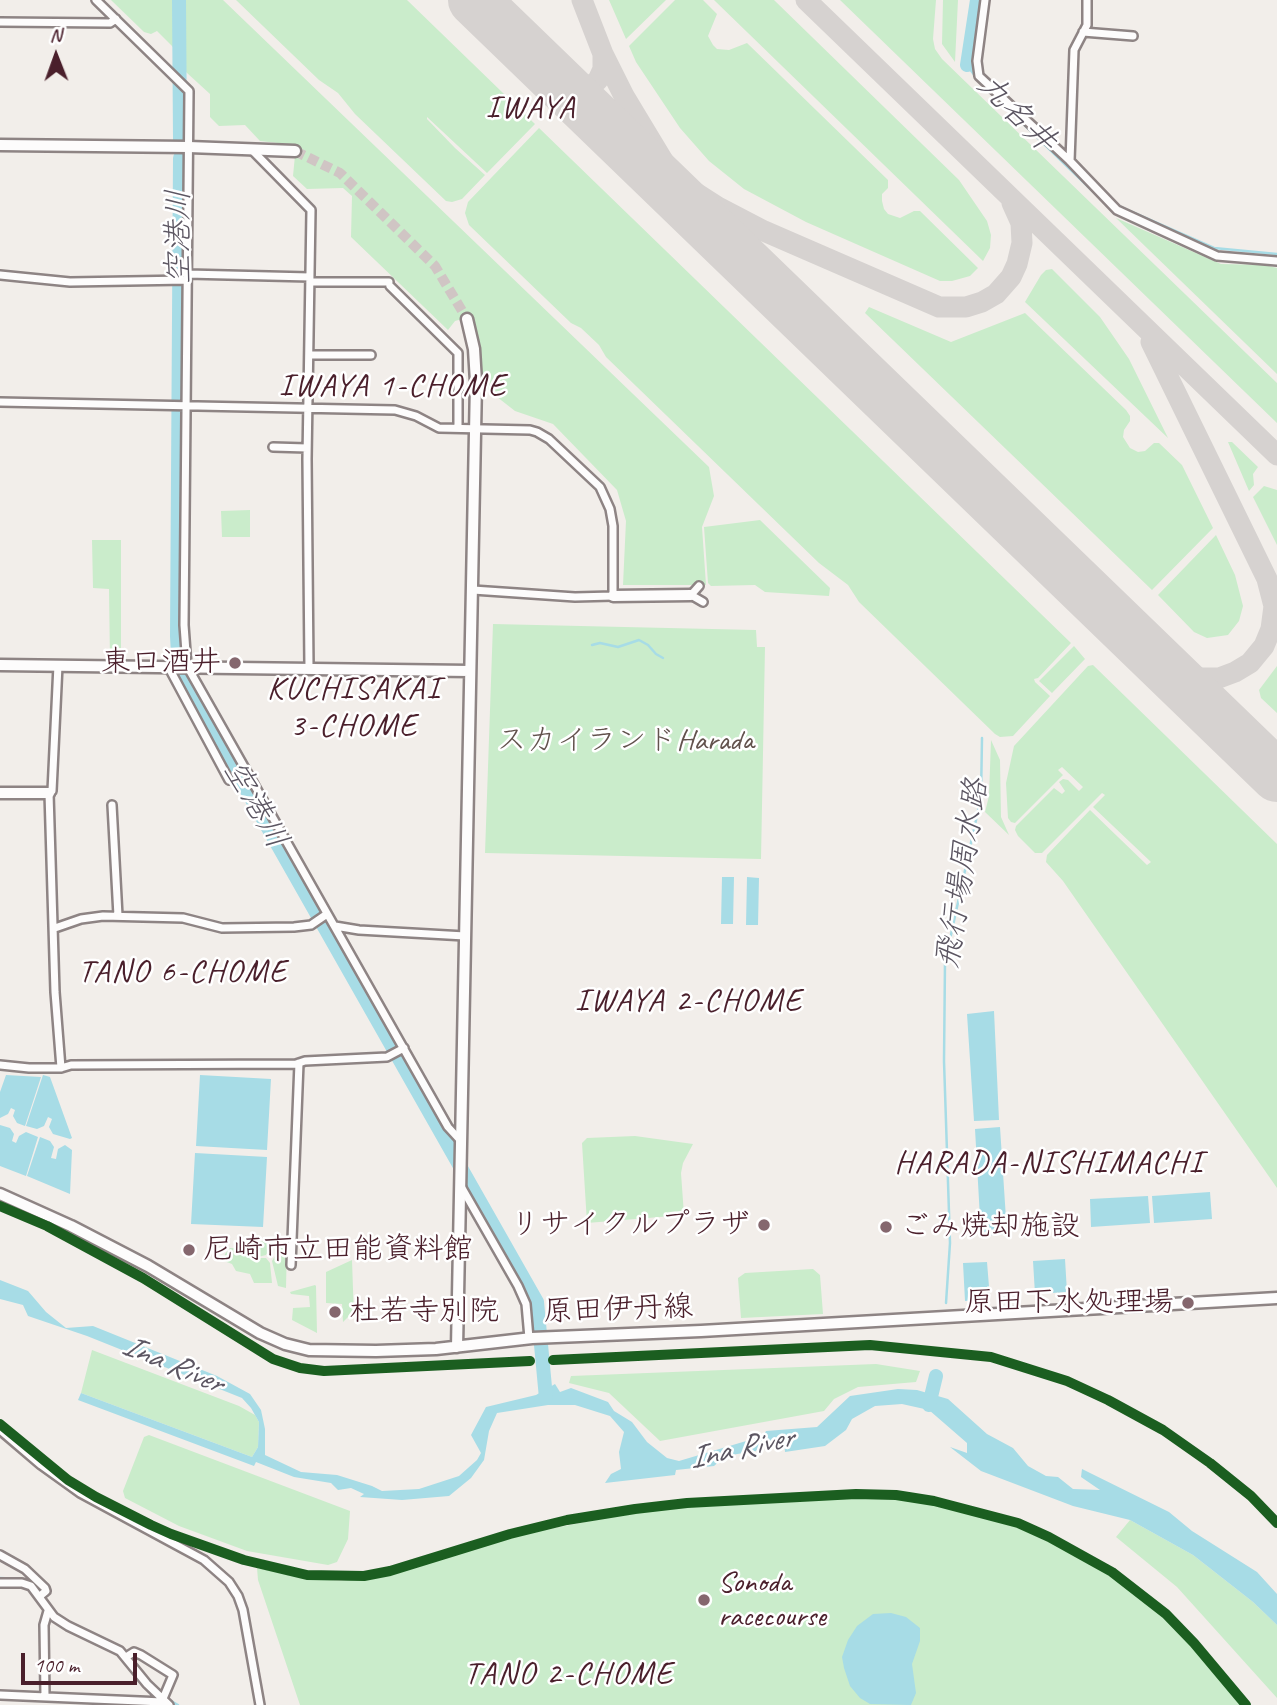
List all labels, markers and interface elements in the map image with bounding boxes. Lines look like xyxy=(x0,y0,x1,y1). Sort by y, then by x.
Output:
north arrow xyxy=(21,21,91,91)
text: N xyxy=(50,23,62,47)
water label: 九名井 xyxy=(968,66,1064,162)
district label: IWAYA xyxy=(486,90,576,128)
water label: 空港川 xyxy=(161,189,199,285)
district label: IWAYA 1-CHOME xyxy=(280,368,506,406)
place label: 東口酒井 xyxy=(101,645,221,681)
marker: 東口酒井 xyxy=(227,655,243,671)
district label: KUCHISAKAI 3-CHOME xyxy=(269,671,439,746)
park label: スカイランドHarada xyxy=(497,723,753,759)
water label: 空港川 xyxy=(214,754,296,856)
water label: 飛行場周水路 xyxy=(929,776,997,972)
district label: TANO 6-CHOME xyxy=(80,954,286,992)
district label: IWAYA 2-CHOME xyxy=(576,983,802,1021)
district label: HARADA-NISHIMACHI xyxy=(897,1145,1201,1183)
place label: リサイクルプラザ xyxy=(510,1207,750,1243)
place label: ごみ焼却施設 xyxy=(900,1209,1080,1245)
marker: リサイクルプラザ xyxy=(756,1217,772,1233)
marker: ごみ焼却施設 xyxy=(878,1219,894,1235)
place label: 尼崎市立田能資料館 xyxy=(203,1232,473,1268)
marker: 尼崎市立田能資料館 xyxy=(181,1242,197,1258)
place label: 原田下水処理場 xyxy=(964,1285,1174,1321)
street label: 原田伊丹線 xyxy=(542,1289,694,1331)
place label: 杜若寺別院 xyxy=(349,1294,499,1330)
marker: 原田下水処理場 xyxy=(1180,1295,1196,1311)
marker: 杜若寺別院 xyxy=(327,1304,343,1320)
water label: Ina River xyxy=(116,1327,228,1403)
water label: Ina River xyxy=(686,1419,796,1479)
place label: Sonoda racecourse xyxy=(718,1565,826,1636)
marker: Sonoda racecourse xyxy=(696,1592,712,1608)
scale bar xyxy=(24,1638,140,1682)
text: 100 m xyxy=(34,1652,79,1678)
district label: TANO 2-CHOME xyxy=(466,1656,672,1694)

